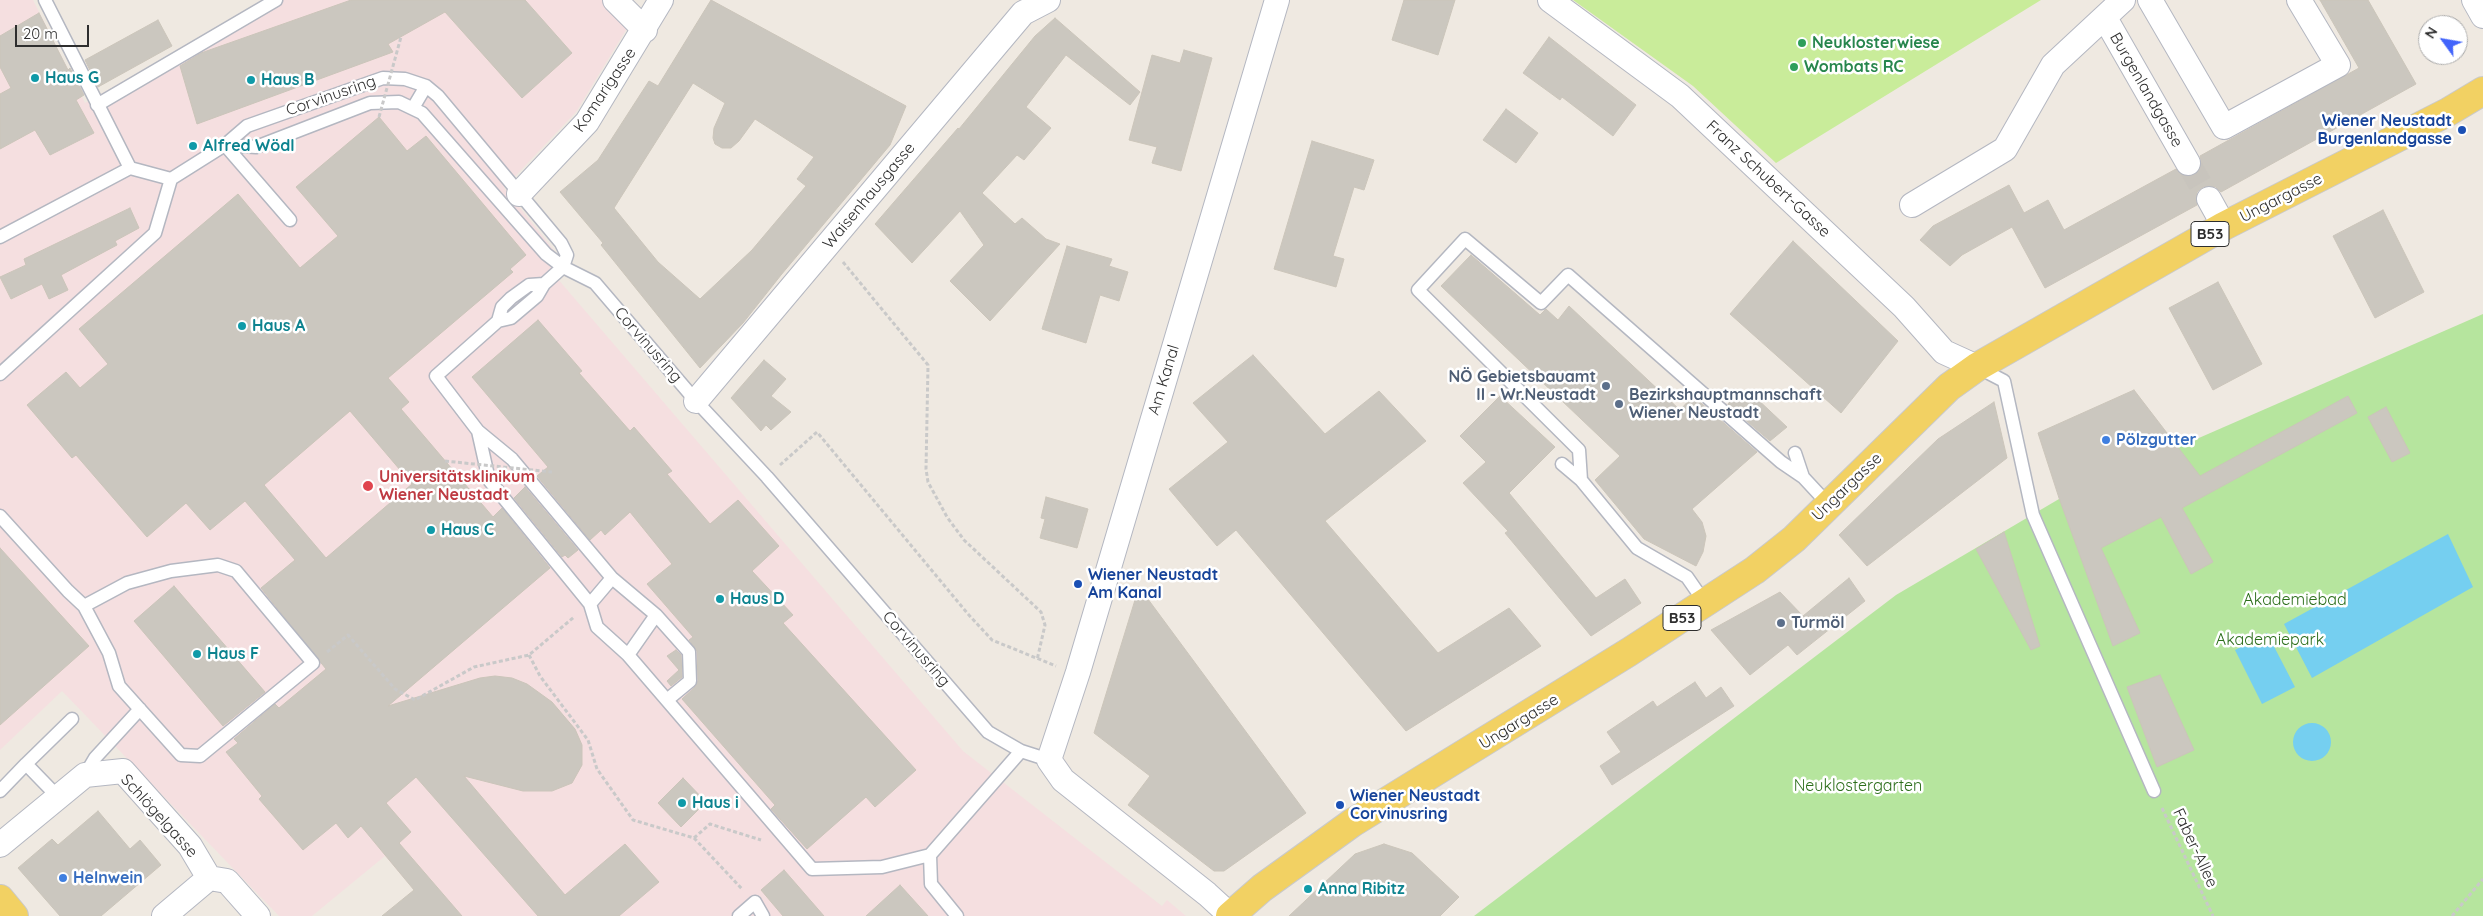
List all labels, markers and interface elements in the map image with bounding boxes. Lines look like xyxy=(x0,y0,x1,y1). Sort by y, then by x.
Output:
scale bar xyxy=(18,15,91,47)
north arrow xyxy=(2418,15,2468,65)
text: N xyxy=(2421,23,2441,42)
text: 20 m xyxy=(23,24,58,43)
street label: Burgenlandgasse xyxy=(2105,29,2187,151)
place label: Neuklosterwiese xyxy=(1812,33,1940,53)
marker: Neuklosterwiese xyxy=(1796,37,1808,49)
street label: Komarigasse xyxy=(570,44,640,136)
place label: Wombats RC xyxy=(1804,57,1904,77)
marker: Wombats RC xyxy=(1788,61,1800,73)
place label: Haus G xyxy=(45,68,99,88)
place label: Haus B xyxy=(261,70,314,90)
marker: Haus G xyxy=(29,72,41,84)
street label: Corvinusring xyxy=(284,72,378,120)
marker: Haus B xyxy=(245,74,257,86)
place label: Wiener Neustadt Burgenlandgasse xyxy=(2318,111,2452,149)
street label: Franz Schubert-Gasse xyxy=(1702,116,1834,242)
marker: Wiener Neustadt Burgenlandgasse xyxy=(2456,124,2468,136)
place label: Alfred Wödl xyxy=(203,136,295,156)
street label: Waisenhausgasse xyxy=(819,139,919,253)
marker: Alfred Wödl xyxy=(187,140,199,152)
street label: Ungargasse xyxy=(2237,169,2325,227)
road number: B53 xyxy=(2191,222,2229,246)
street label: Corvinusring xyxy=(610,303,686,387)
place label: Haus A xyxy=(252,316,305,336)
marker: Haus A xyxy=(236,320,248,332)
street label: Am Kanal xyxy=(1144,343,1184,417)
place label: NÖ Gebietsbauamt II - Wr.Neustadt xyxy=(1449,367,1596,405)
marker: NÖ Gebietsbauamt II - Wr.Neustadt xyxy=(1600,380,1612,392)
place label: Bezirkshauptmannschaft Wiener Neustadt xyxy=(1629,385,1822,423)
marker: Bezirkshauptmannschaft Wiener Neustadt xyxy=(1613,398,1625,410)
place label: Pölzgutter xyxy=(2116,430,2197,450)
marker: Pölzgutter xyxy=(2100,434,2112,446)
street label: Ungargasse xyxy=(1808,449,1886,525)
place label: Universitätsklinikum Wiener Neustadt xyxy=(379,467,535,505)
marker: Universitätsklinikum Wiener Neustadt xyxy=(361,479,375,493)
place label: Haus C xyxy=(441,520,494,540)
marker: Haus C xyxy=(425,524,437,536)
place label: Wiener Neustadt Am Kanal xyxy=(1088,565,1218,603)
marker: Wiener Neustadt Am Kanal xyxy=(1072,578,1084,590)
place label: Haus D xyxy=(730,589,784,609)
park label: Akademiebad xyxy=(2243,590,2347,610)
marker: Haus D xyxy=(714,593,726,605)
road number: B53 xyxy=(1663,606,1701,630)
street label: Corvinusring xyxy=(878,607,954,691)
place label: Turmöl xyxy=(1791,613,1844,633)
marker: Turmöl xyxy=(1775,617,1787,629)
park label: Akademiepark xyxy=(2216,630,2324,650)
place label: Haus F xyxy=(207,644,259,664)
marker: Haus F xyxy=(191,648,203,660)
street label: Ungargasse xyxy=(1476,690,1562,754)
street label: Schlögelgasse xyxy=(117,770,201,862)
park label: Neuklostergarten xyxy=(1794,776,1922,796)
place label: Wiener Neustadt Corvinusring xyxy=(1350,786,1480,824)
place label: Haus i xyxy=(692,793,739,813)
marker: Haus i xyxy=(676,797,688,809)
marker: Wiener Neustadt Corvinusring xyxy=(1334,799,1346,811)
street label: Faber-Allee xyxy=(2168,805,2222,891)
place label: Helnwein xyxy=(73,868,143,888)
marker: Helnwein xyxy=(57,872,69,884)
place label: Anna Ribitz xyxy=(1318,879,1405,899)
marker: Anna Ribitz xyxy=(1302,883,1314,895)

